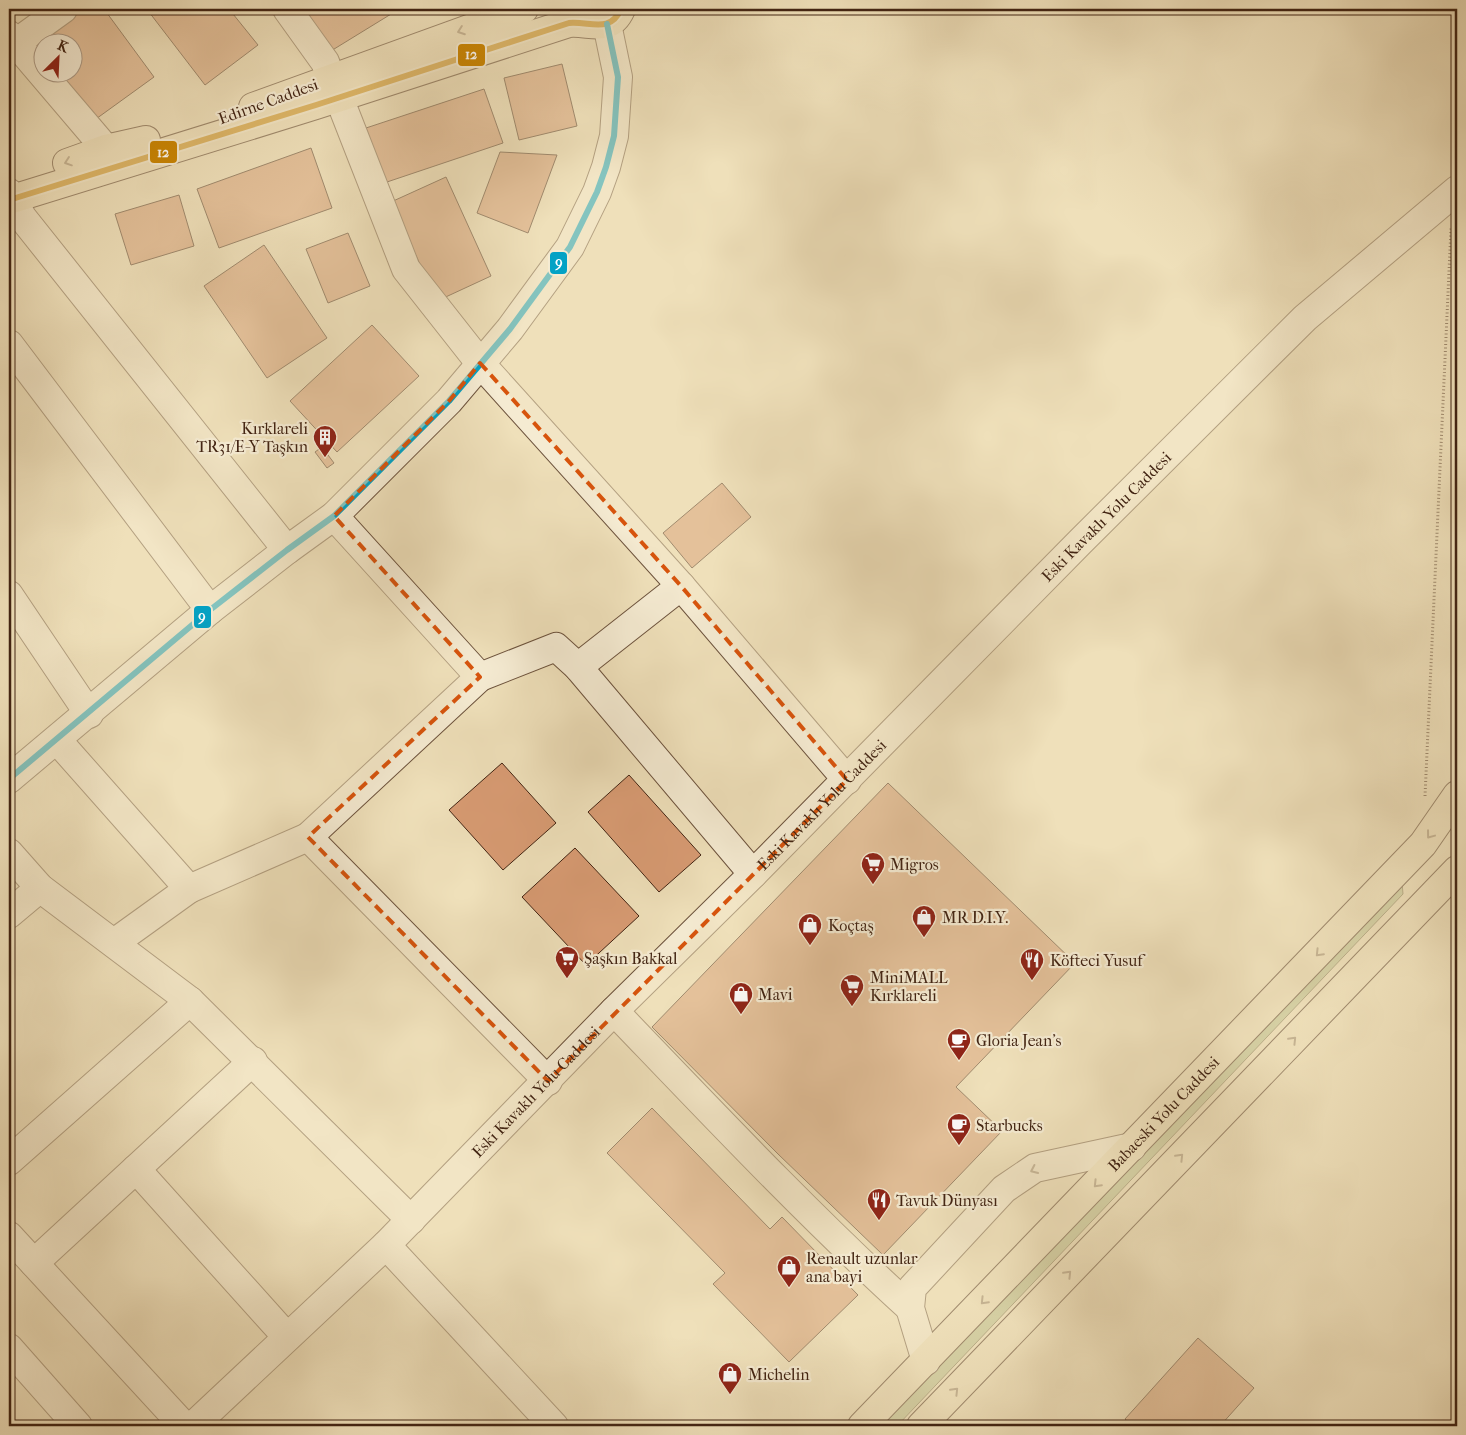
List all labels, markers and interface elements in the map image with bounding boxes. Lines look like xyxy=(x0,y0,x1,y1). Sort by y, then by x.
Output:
one-way arrow xyxy=(458,25,466,35)
north arrow xyxy=(32,32,82,82)
text: K xyxy=(55,37,72,57)
line badge: 12 xyxy=(457,43,486,67)
text: 12 xyxy=(465,46,477,63)
street label: Edirne Caddesi xyxy=(216,75,321,128)
line badge: 12 xyxy=(149,140,178,164)
text: 12 xyxy=(157,144,169,161)
one-way arrow xyxy=(64,156,73,166)
line badge: 9 xyxy=(549,251,568,275)
text: 9 xyxy=(554,254,563,271)
place label: Kırklareli TR31/E-Y Taşkın xyxy=(196,419,309,457)
building icon: Kırklareli TR31/E-Y Taşkın xyxy=(312,424,338,458)
street label: Eski Kavaklı Yolu Caddesi xyxy=(1038,448,1175,586)
line badge: 9 xyxy=(193,605,212,629)
text: 9 xyxy=(197,608,206,625)
street label: Eski Kavaklı Yolu Caddesi xyxy=(753,735,890,874)
one-way arrow xyxy=(1427,829,1436,839)
supermarket icon: Migros xyxy=(860,851,886,885)
place label: Migros xyxy=(890,855,939,874)
shop icon: MR D.I.Y. xyxy=(911,904,937,938)
place label: MR D.I.Y. xyxy=(942,908,1008,927)
shop icon: Koçtaş xyxy=(797,912,823,946)
place label: Koçtaş xyxy=(828,916,874,936)
supermarket icon: Şaşkın Bakkal xyxy=(554,945,580,979)
restaurant icon: Köfteci Yusuf xyxy=(1019,947,1045,981)
one-way arrow xyxy=(1315,947,1324,956)
place label: Şaşkın Bakkal xyxy=(584,949,678,969)
place label: Köfteci Yusuf xyxy=(1050,951,1146,970)
place label: MiniMALL Kırklareli xyxy=(870,968,948,1005)
supermarket icon: MiniMALL Kırklareli xyxy=(839,973,865,1007)
shop icon: Mavi xyxy=(728,981,754,1015)
place label: Mavi xyxy=(758,985,793,1004)
street label: Eski Kavaklı Yolu Caddesi xyxy=(468,1022,604,1161)
cafe icon: Gloria Jean's xyxy=(946,1027,972,1061)
place label: Gloria Jean's xyxy=(976,1031,1062,1050)
one-way arrow xyxy=(1287,1037,1296,1046)
street label: Babaeski Yolu Caddesi xyxy=(1104,1052,1223,1175)
cafe icon: Starbucks xyxy=(946,1112,972,1146)
place label: Starbucks xyxy=(976,1116,1043,1135)
one-way arrow xyxy=(1174,1154,1183,1163)
one-way arrow xyxy=(1030,1163,1039,1174)
one-way arrow xyxy=(1094,1178,1103,1187)
restaurant icon: Tavuk Dünyası xyxy=(866,1187,892,1221)
place label: Tavuk Dünyası xyxy=(896,1191,998,1210)
place label: Renault uzunlar ana bayi xyxy=(806,1249,918,1286)
shop icon: Renault uzunlar ana bayi xyxy=(776,1254,802,1288)
one-way arrow xyxy=(1062,1271,1071,1280)
one-way arrow xyxy=(981,1295,990,1304)
shop icon: Michelin xyxy=(717,1361,743,1395)
place label: Michelin xyxy=(748,1365,810,1384)
one-way arrow xyxy=(949,1388,958,1397)

